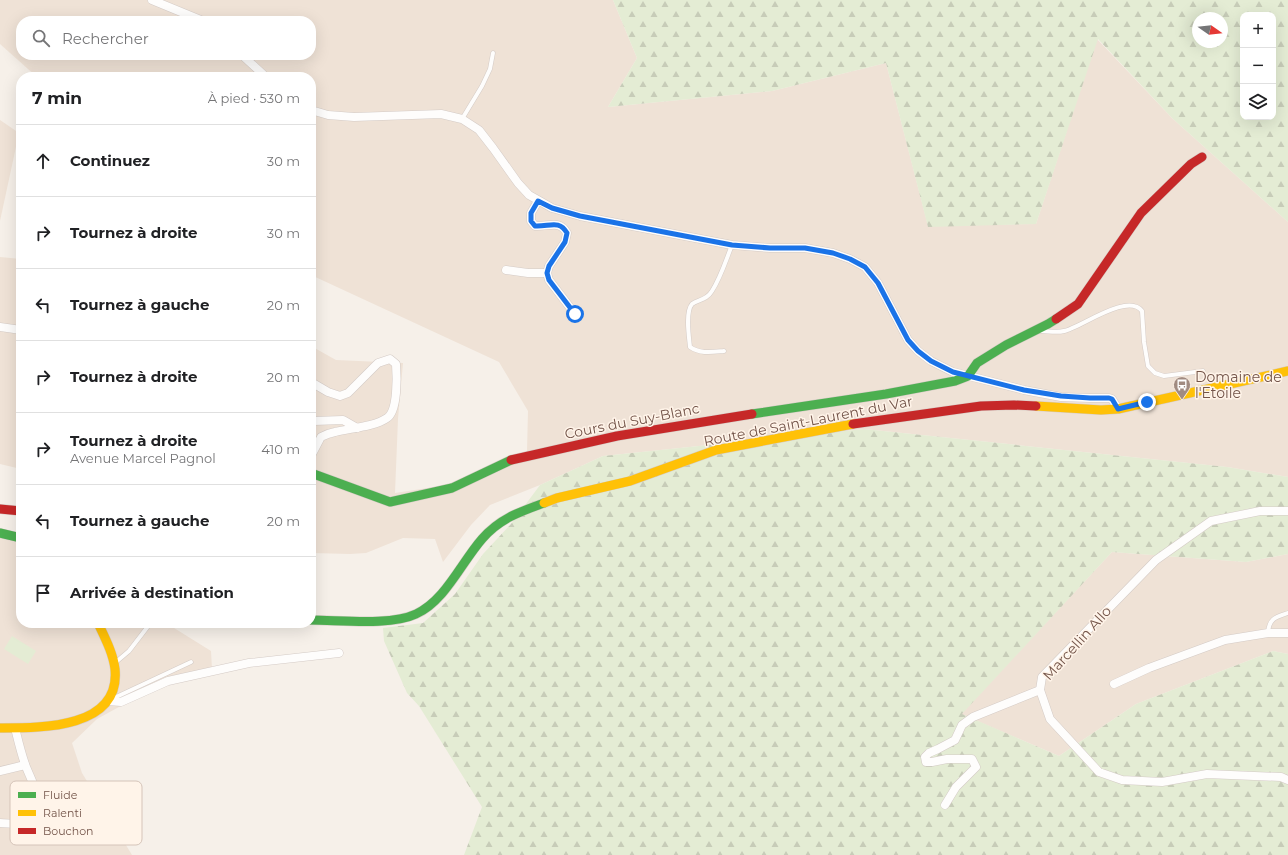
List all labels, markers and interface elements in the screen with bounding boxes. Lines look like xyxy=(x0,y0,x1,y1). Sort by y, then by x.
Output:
north arrow xyxy=(1192,12,1228,48)
map controls xyxy=(1240,12,1276,120)
button: + xyxy=(1240,12,1276,48)
search box xyxy=(16,16,316,60)
icon: search xyxy=(30,27,52,49)
text: Rechercher xyxy=(62,29,149,48)
button: − xyxy=(1240,48,1276,84)
button: layers xyxy=(1240,84,1276,120)
text: 7 min xyxy=(32,88,82,108)
text: À pied · 530 m xyxy=(208,90,300,106)
icon: ahead xyxy=(32,150,54,172)
text: Continuez xyxy=(70,151,150,170)
text: 30 m xyxy=(267,153,300,169)
icon: right xyxy=(32,222,54,244)
text: Tournez à droite xyxy=(70,223,198,242)
text: 30 m xyxy=(267,225,300,241)
icon: left xyxy=(32,294,54,316)
text: Tournez à gauche xyxy=(70,295,209,314)
text: 20 m xyxy=(267,297,300,313)
route start xyxy=(566,305,584,323)
icon: right xyxy=(32,366,54,388)
text: Tournez à droite xyxy=(70,367,198,386)
place label: Domaine de l'Etoile xyxy=(1195,368,1282,402)
text: 20 m xyxy=(267,369,300,385)
bus stop icon: Domaine de l'Etoile xyxy=(1172,375,1192,400)
street label: Route de Saint-Laurent du Var xyxy=(702,392,914,450)
route end xyxy=(1138,393,1156,411)
street label: Cours du Suy-Blanc xyxy=(563,399,701,443)
text: Tournez à droite xyxy=(70,431,198,450)
icon: right xyxy=(32,438,54,460)
text: 410 m xyxy=(261,441,300,457)
text: Avenue Marcel Pagnol xyxy=(70,450,216,466)
icon: left xyxy=(32,510,54,532)
text: Tournez à gauche xyxy=(70,511,209,530)
text: 20 m xyxy=(267,513,300,529)
icon: arrive xyxy=(32,582,54,604)
text: Arrivée à destination xyxy=(70,583,234,602)
street label: Marcellin Allo xyxy=(1039,602,1115,684)
legend xyxy=(10,781,142,845)
text: Fluide xyxy=(43,788,78,802)
text: Ralenti xyxy=(43,806,82,820)
text: Bouchon xyxy=(43,824,93,838)

